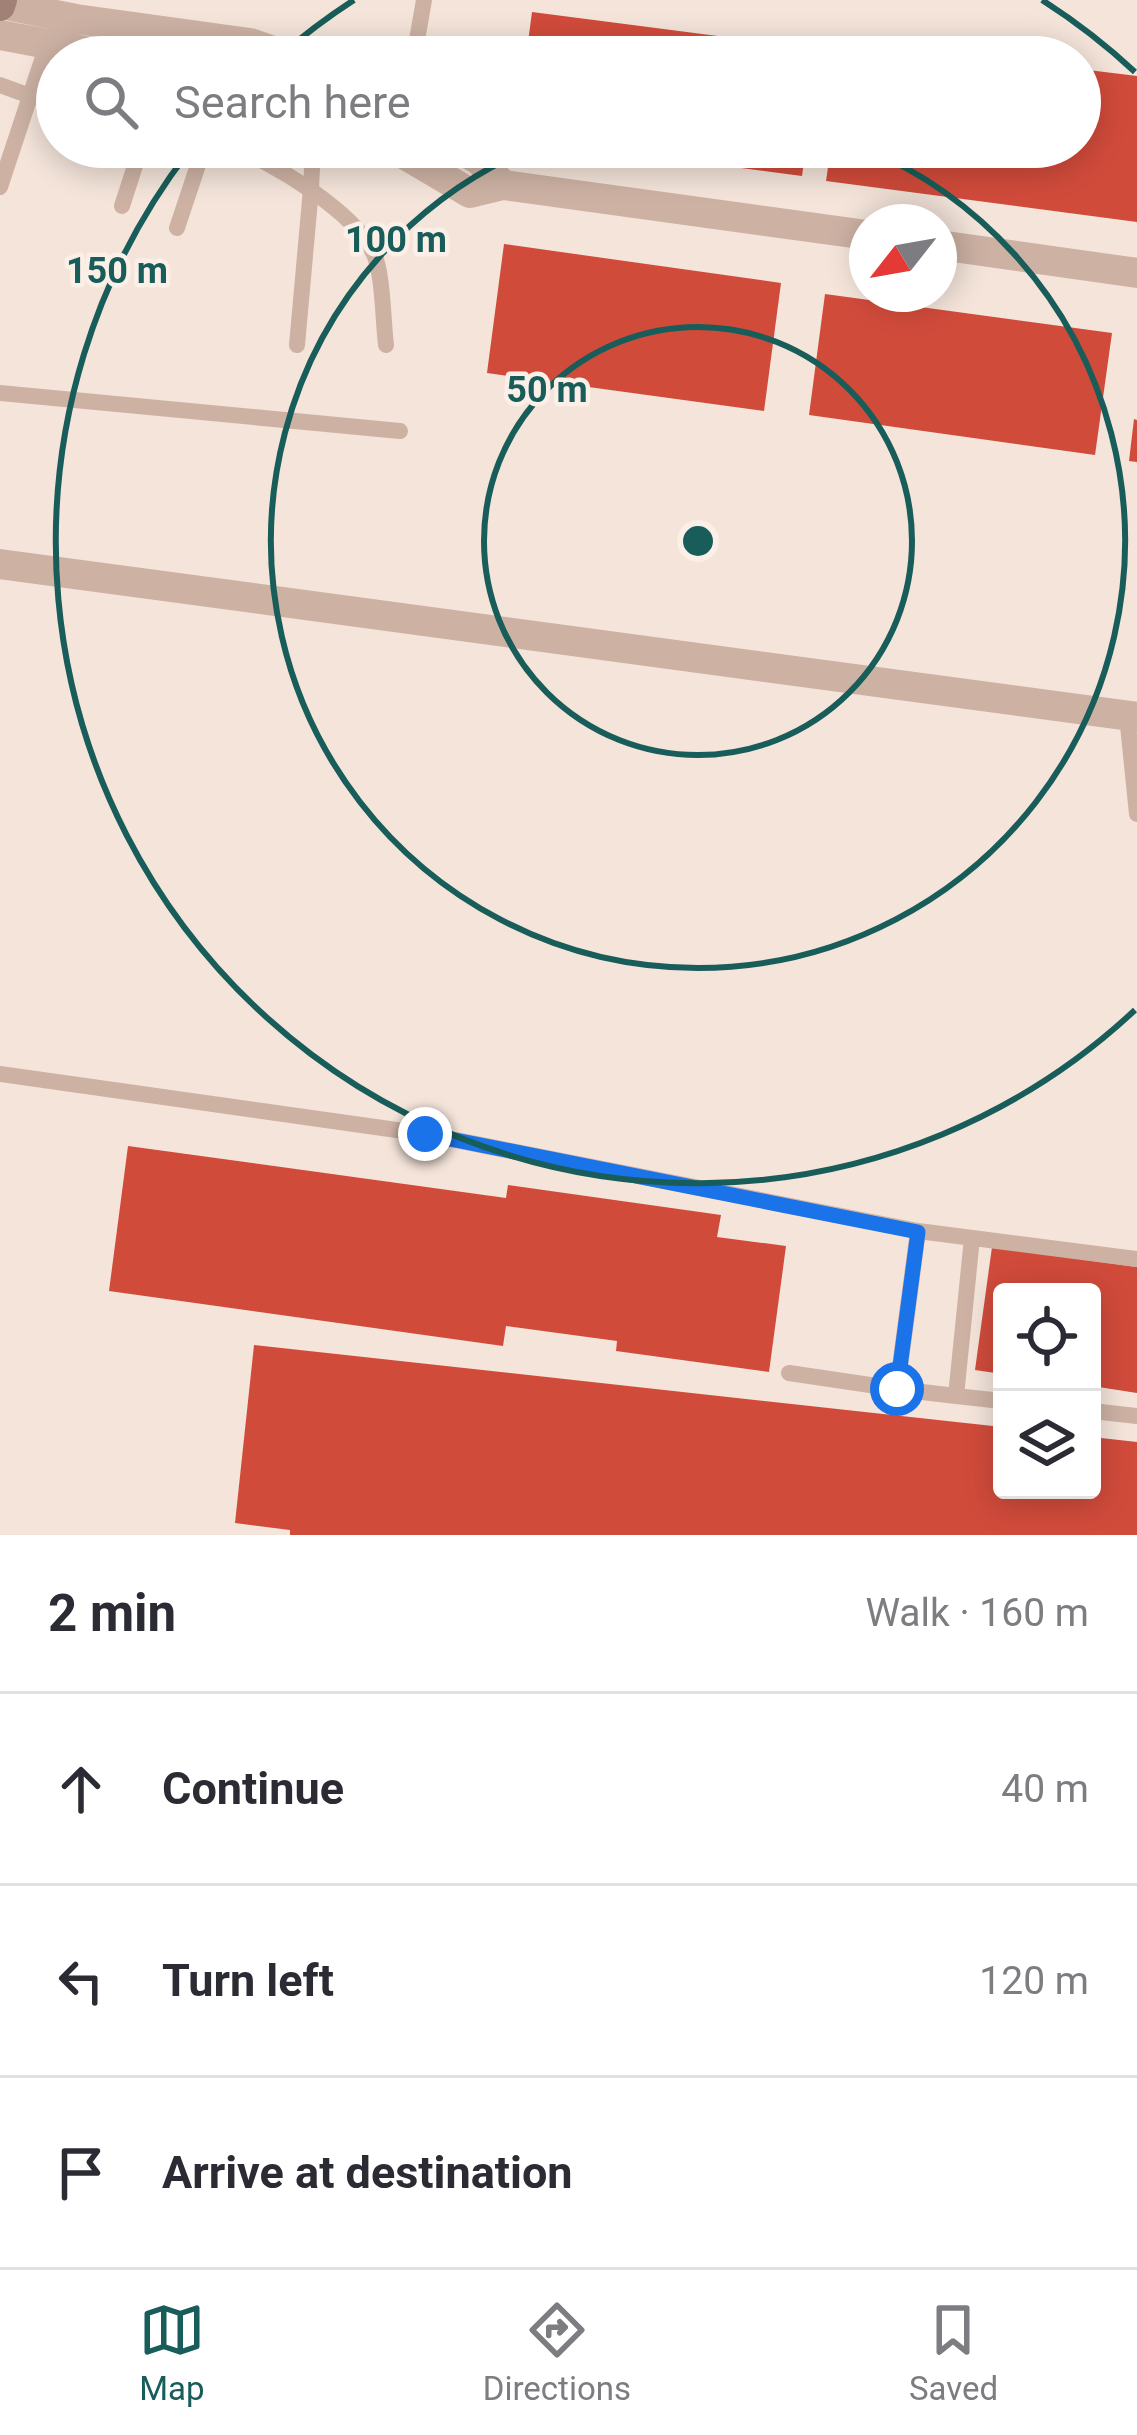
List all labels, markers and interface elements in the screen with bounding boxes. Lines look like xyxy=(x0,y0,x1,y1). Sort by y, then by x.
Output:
search box xyxy=(36,36,1101,168)
icon: search xyxy=(78,69,144,135)
text: Search here xyxy=(174,76,411,129)
north arrow xyxy=(849,204,957,312)
text: 100 m xyxy=(345,219,447,261)
text: 150 m xyxy=(66,250,168,292)
text: 50 m xyxy=(506,369,588,411)
centre of rings xyxy=(677,520,719,562)
route end xyxy=(398,1107,452,1161)
map controls xyxy=(993,1283,1101,1499)
button: locate xyxy=(993,1283,1101,1391)
route start xyxy=(870,1362,924,1416)
button: layers xyxy=(993,1391,1101,1499)
text: 2 min xyxy=(48,1584,176,1643)
text: Walk · 160 m xyxy=(865,1590,1089,1636)
icon: ahead xyxy=(48,1756,114,1822)
text: Continue xyxy=(162,1762,344,1815)
text: 40 m xyxy=(1001,1766,1089,1812)
icon: left xyxy=(48,1948,114,2014)
text: Turn left xyxy=(162,1954,334,2007)
text: 120 m xyxy=(979,1958,1089,2004)
icon: arrive xyxy=(48,2140,114,2206)
text: Arrive at destination xyxy=(162,2146,573,2199)
tab: Map xyxy=(139,2297,205,2408)
tab: Directions xyxy=(483,2297,631,2408)
tab: Saved xyxy=(909,2297,998,2408)

